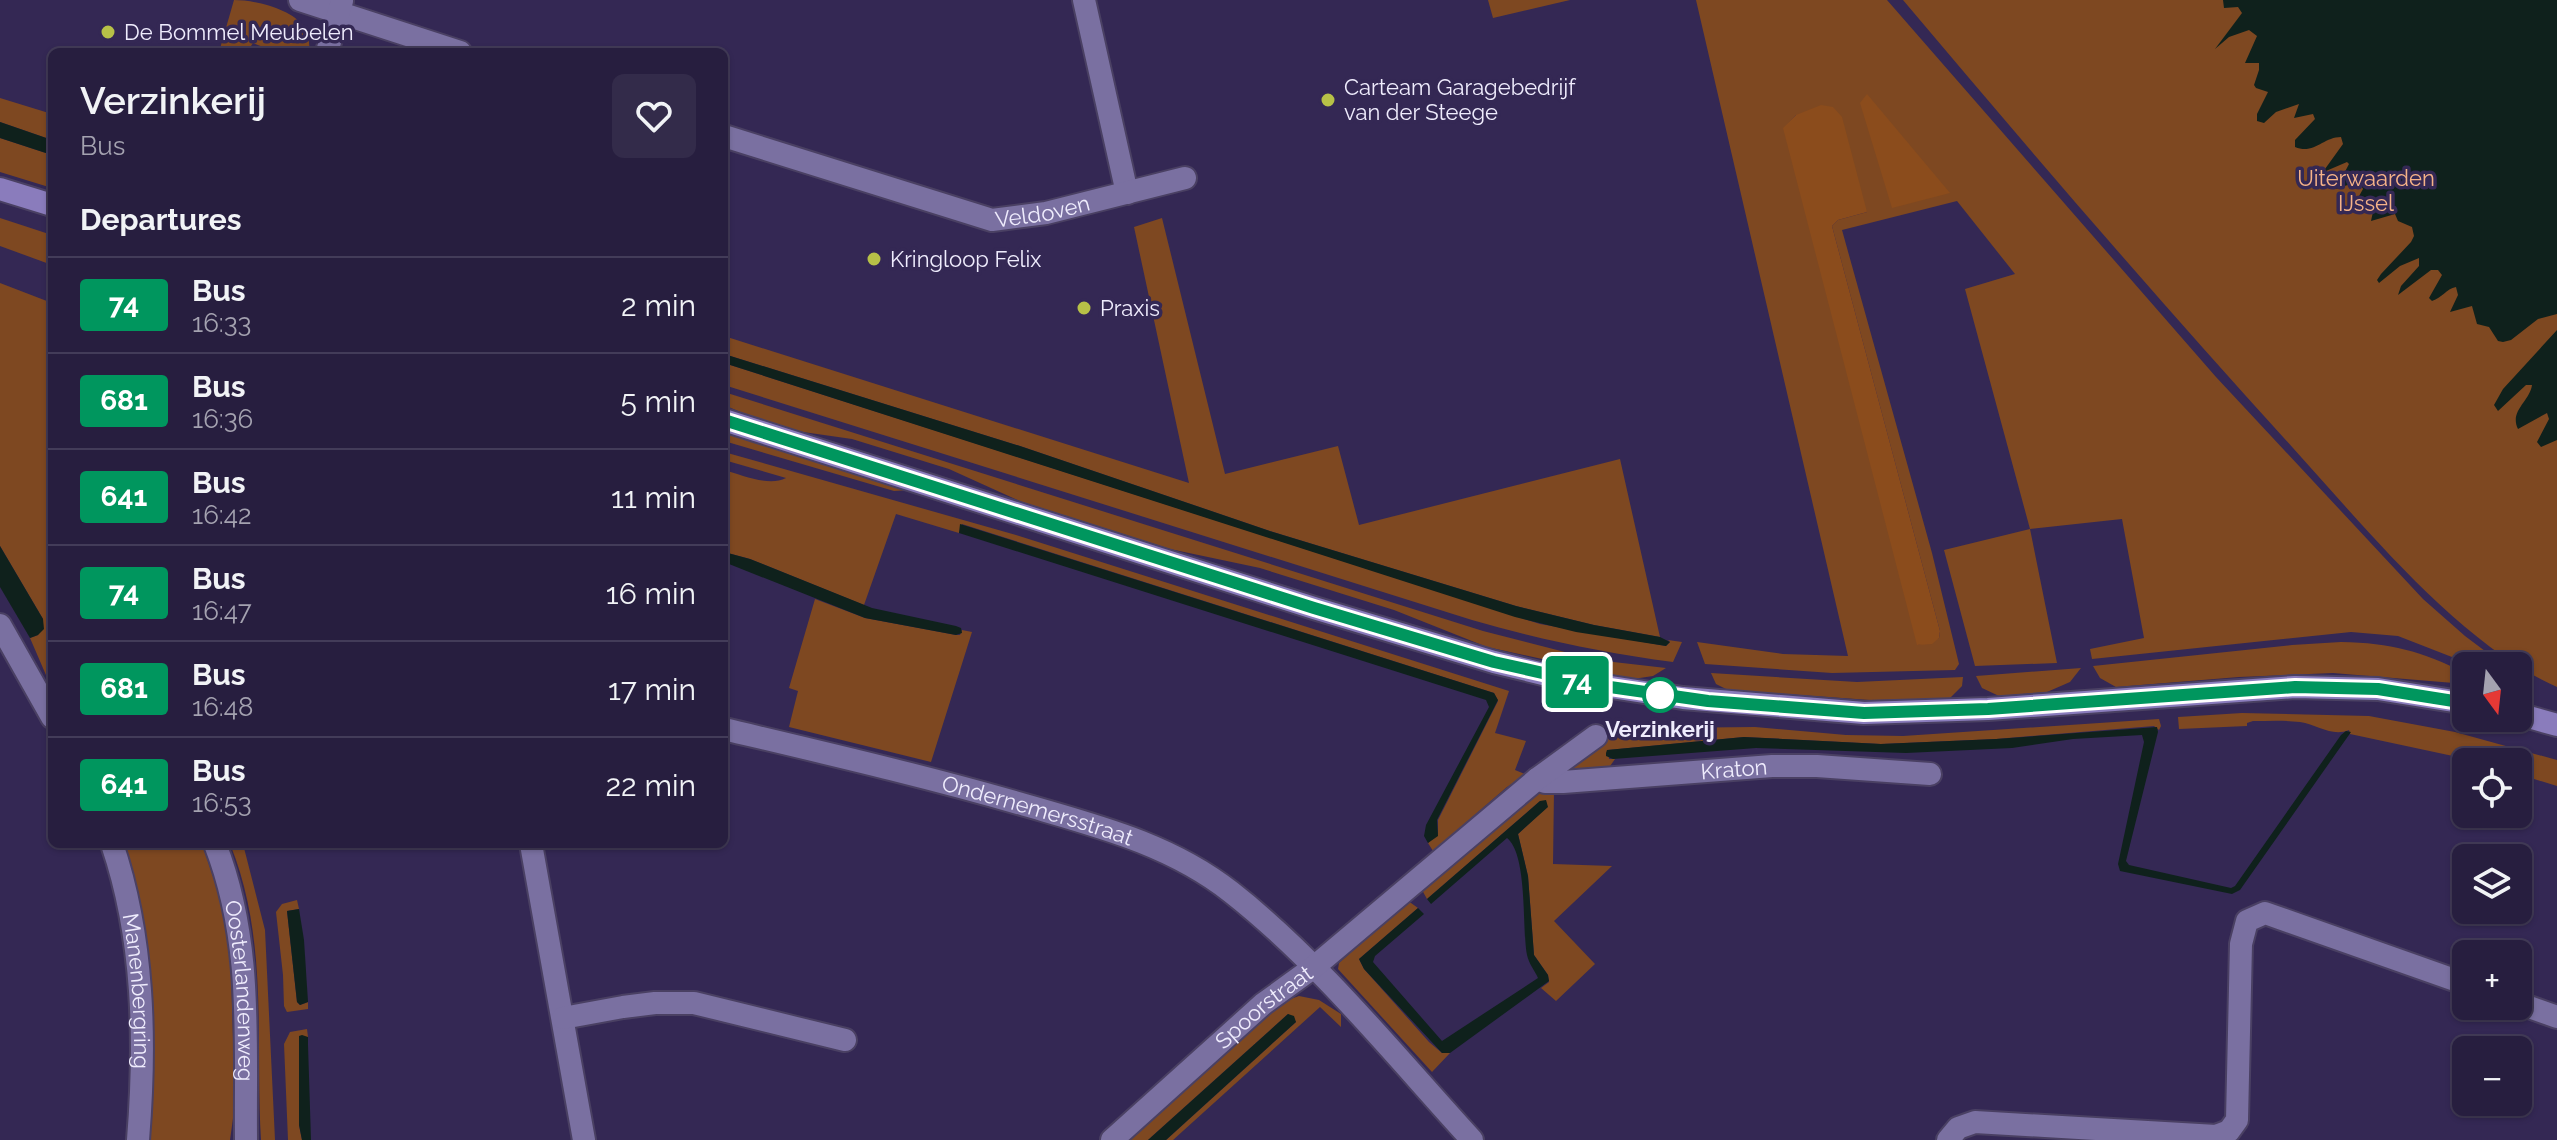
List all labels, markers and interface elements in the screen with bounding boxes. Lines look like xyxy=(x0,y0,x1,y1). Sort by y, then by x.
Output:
place label: De Bommel Meubelen xyxy=(124,19,354,45)
marker: De Bommel Meubelen xyxy=(99,23,117,41)
button: heart xyxy=(612,74,696,158)
place label: Carteam Garagebedrijf van der Steege xyxy=(1344,74,1576,125)
text: Verzinkerij xyxy=(80,78,266,123)
marker: Carteam Garagebedrijf van der Steege xyxy=(1319,91,1337,109)
text: Bus xyxy=(80,131,125,161)
park label: Uiterwaarden IJssel xyxy=(2297,165,2435,216)
street label: Veldoven xyxy=(994,189,1092,232)
text: Departures xyxy=(80,202,242,237)
place label: Kringloop Felix xyxy=(890,246,1041,272)
marker: Kringloop Felix xyxy=(865,250,883,268)
text: Bus xyxy=(192,273,246,308)
text: 74 xyxy=(109,288,139,321)
text: 2 min xyxy=(621,288,696,323)
place label: Praxis xyxy=(1100,295,1160,321)
marker: Praxis xyxy=(1075,299,1093,317)
text: 16:33 xyxy=(192,308,251,338)
text: Bus xyxy=(192,369,246,404)
text: 681 xyxy=(100,384,148,417)
text: 5 min xyxy=(620,384,696,419)
text: 16:36 xyxy=(192,404,253,434)
text: Bus xyxy=(192,465,246,500)
text: 641 xyxy=(101,480,147,513)
text: 11 min xyxy=(611,480,696,515)
text: 16:42 xyxy=(192,500,251,530)
text: Bus xyxy=(192,561,246,596)
text: 74 xyxy=(109,576,139,609)
text: 16 min xyxy=(606,576,696,611)
text: 16:47 xyxy=(192,596,252,626)
north arrow xyxy=(2452,652,2532,732)
map controls xyxy=(2452,652,2532,1116)
line badge: 74 xyxy=(1541,656,1613,708)
text: Bus xyxy=(192,657,246,692)
text: 74 xyxy=(1562,665,1592,698)
text: 681 xyxy=(100,672,148,705)
text: 17 min xyxy=(608,672,696,707)
marker: Verzinkerij xyxy=(1643,678,1677,712)
text: 16:48 xyxy=(192,692,253,722)
place label: Verzinkerij xyxy=(1605,716,1715,742)
button: locate xyxy=(2452,748,2532,828)
text: Bus xyxy=(192,753,246,788)
street label: Kraton xyxy=(1700,753,1768,784)
text: 641 xyxy=(101,768,147,801)
text: 22 min xyxy=(605,768,696,803)
street label: Ondernemersstraat xyxy=(939,770,1137,851)
text: 16:53 xyxy=(192,788,252,818)
button: layers xyxy=(2452,844,2532,924)
street label: Oosterlandenweg xyxy=(220,898,259,1081)
street label: Manenbergring xyxy=(117,911,155,1069)
button: + xyxy=(2452,940,2532,1020)
street label: Spoorstraat xyxy=(1210,959,1318,1054)
button: − xyxy=(2452,1036,2532,1116)

